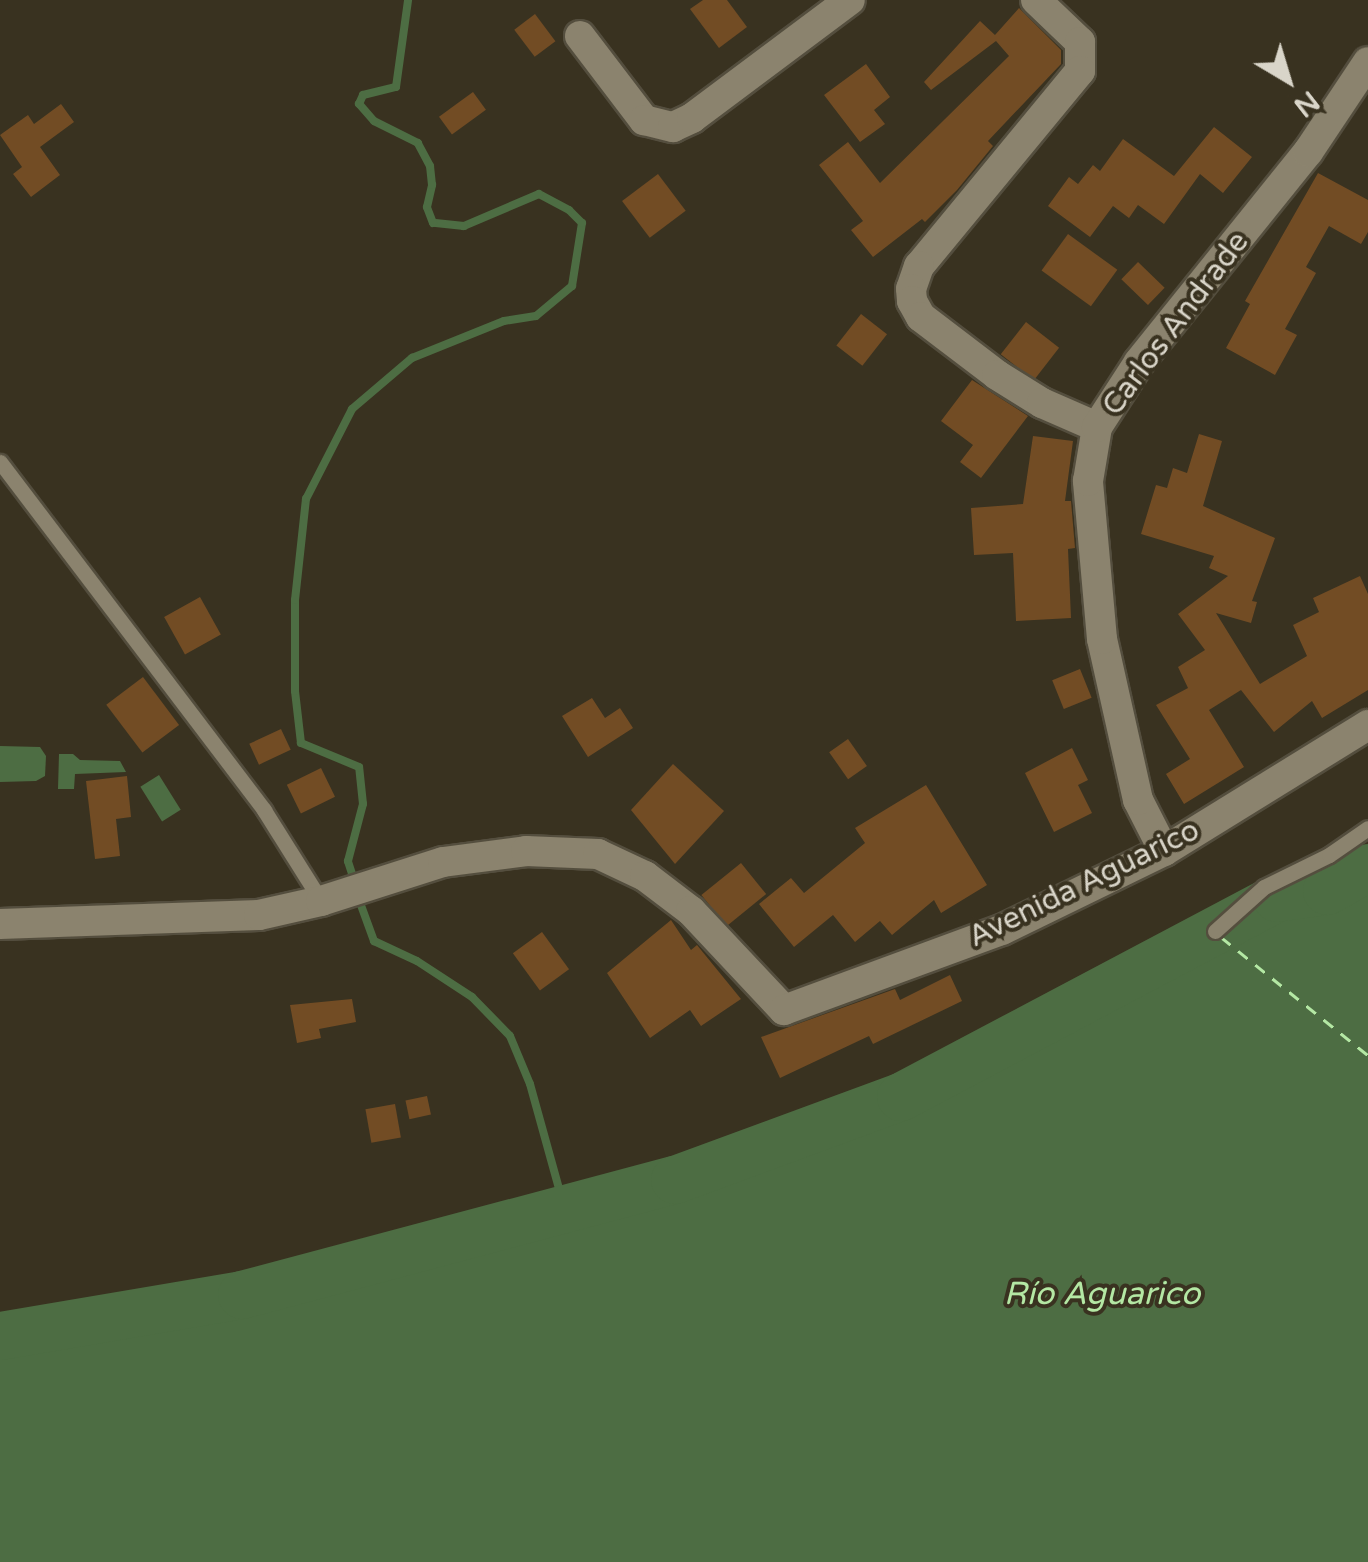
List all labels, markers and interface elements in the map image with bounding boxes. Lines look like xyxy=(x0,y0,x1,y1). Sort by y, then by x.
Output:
north arrow xyxy=(1238,30,1338,130)
text: N xyxy=(1287,83,1326,124)
street label: Carlos Andrade xyxy=(1095,225,1257,423)
street label: Avenida Aguarico xyxy=(963,812,1205,956)
water label: Río Aguarico xyxy=(1004,1275,1200,1313)

